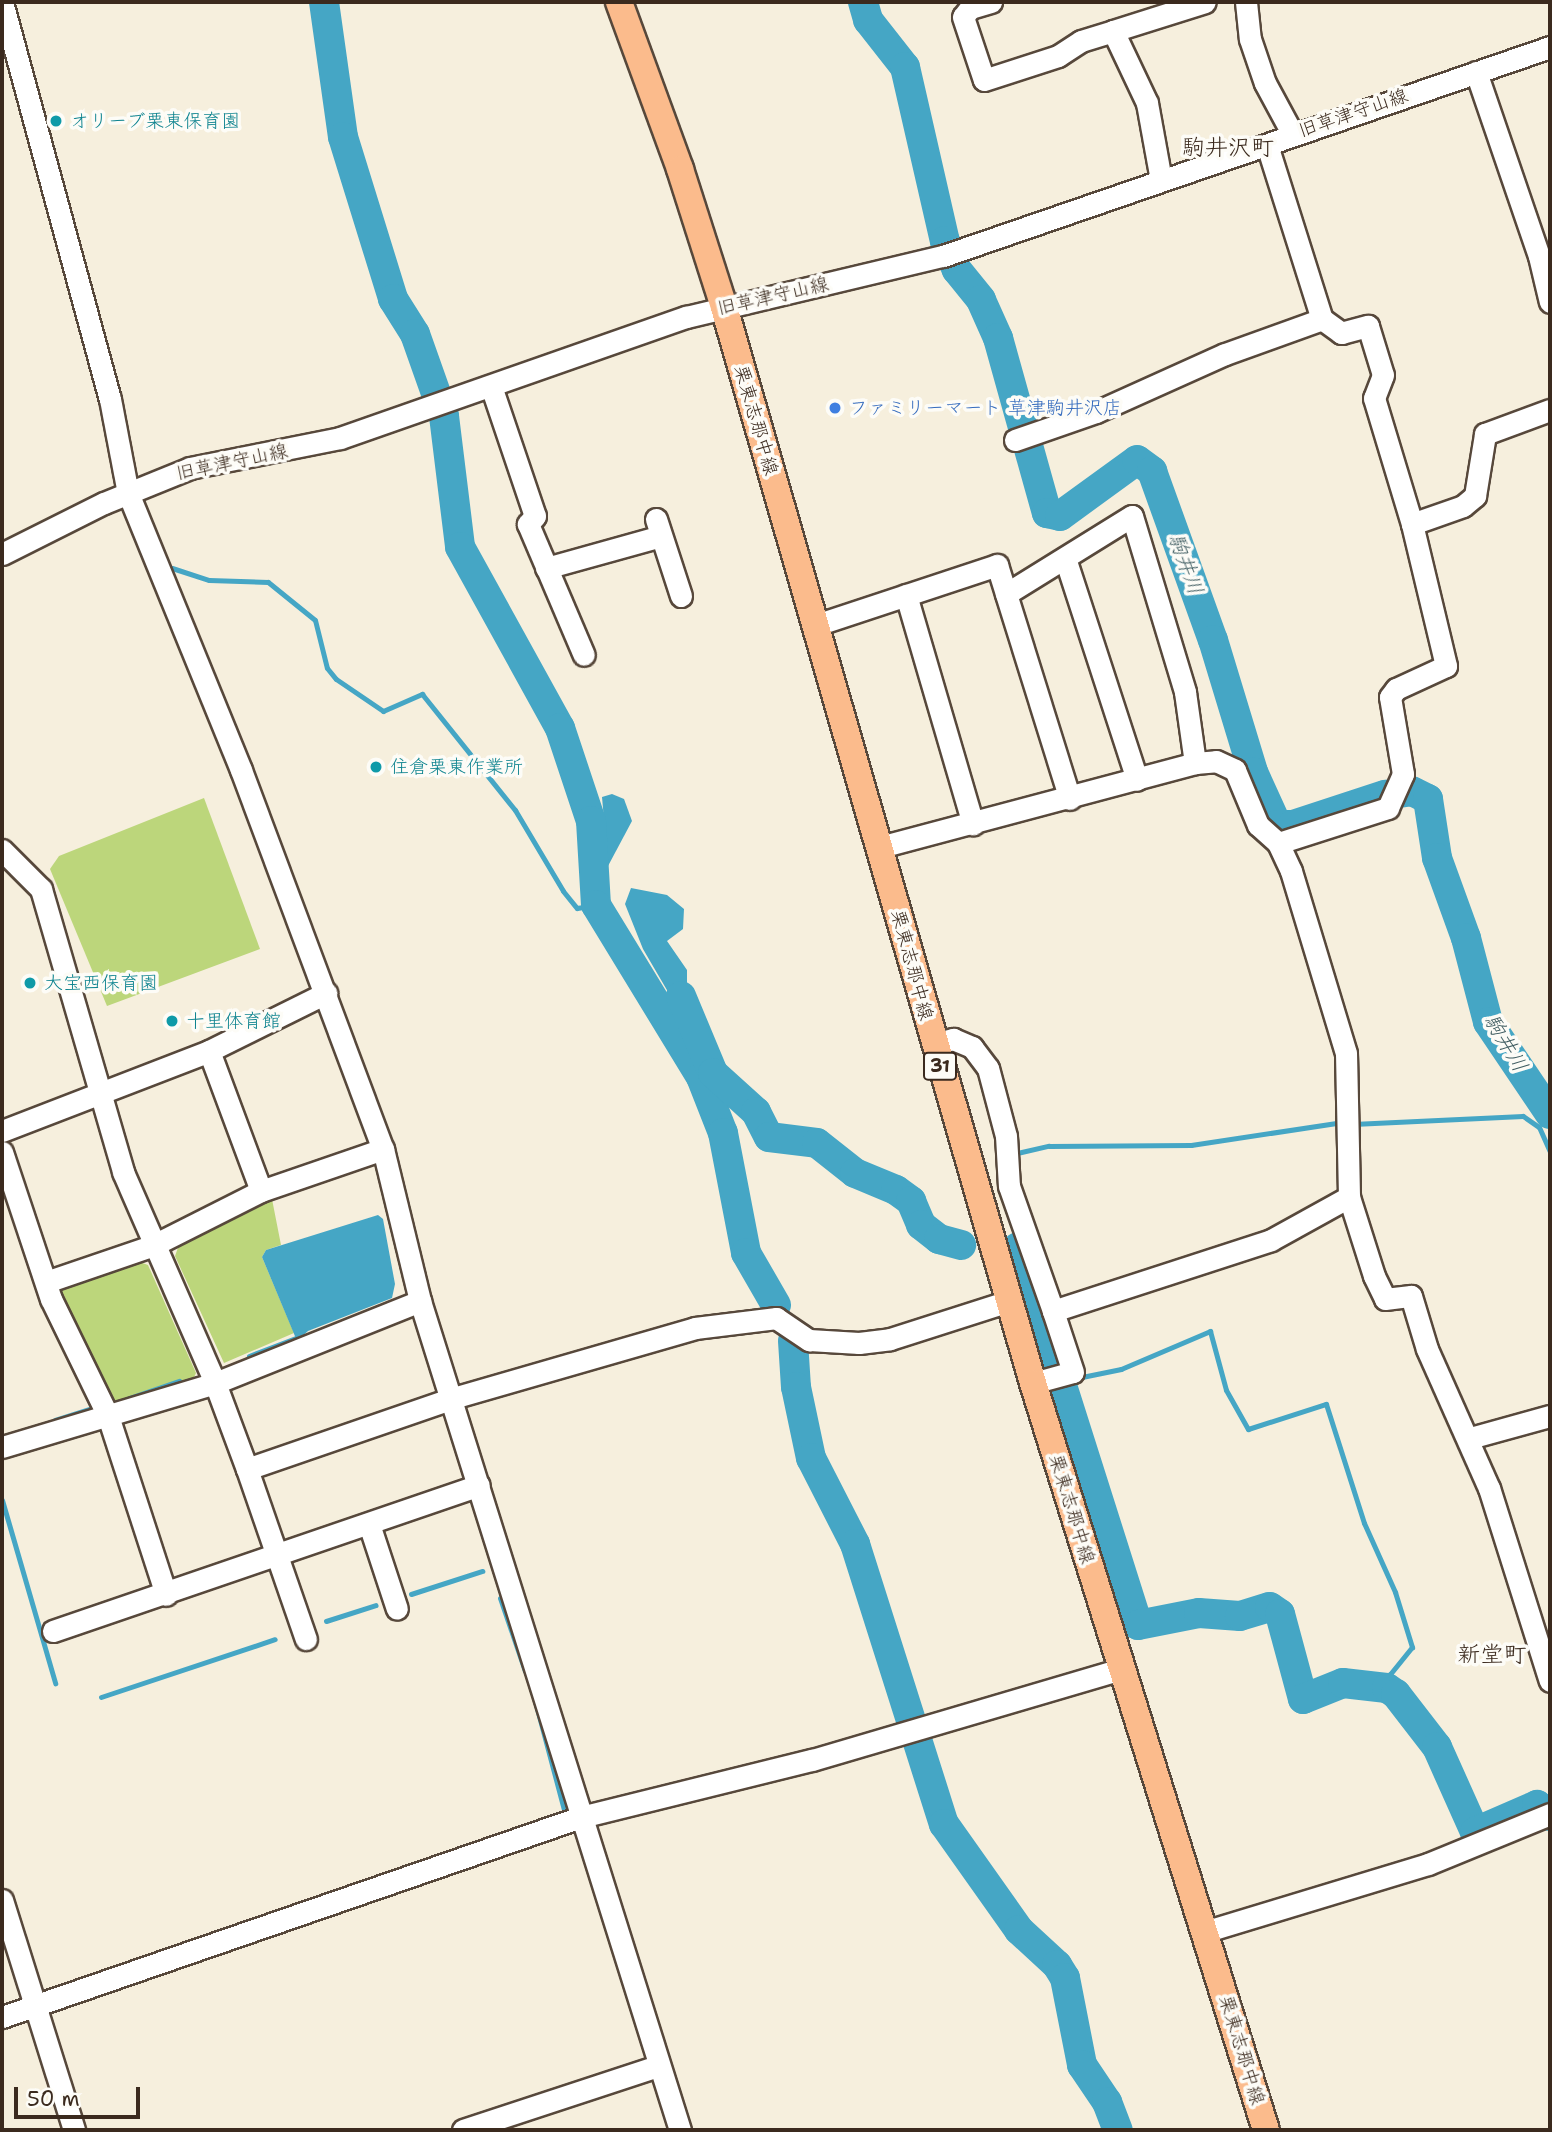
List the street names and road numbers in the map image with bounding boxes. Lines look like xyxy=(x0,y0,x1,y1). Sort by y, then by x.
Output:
street label: 旧草津守山線 xyxy=(1295,84,1411,142)
street label: 旧草津守山線 xyxy=(715,272,831,320)
street label: 栗東志那中線 xyxy=(729,362,783,478)
street label: 旧草津守山線 xyxy=(174,439,290,485)
street label: 栗東志那中線 xyxy=(886,907,938,1023)
road number: 31 xyxy=(922,1051,958,1080)
street label: 栗東志那中線 xyxy=(1044,1451,1100,1567)
street label: 栗東志那中線 xyxy=(1214,1992,1270,2108)

